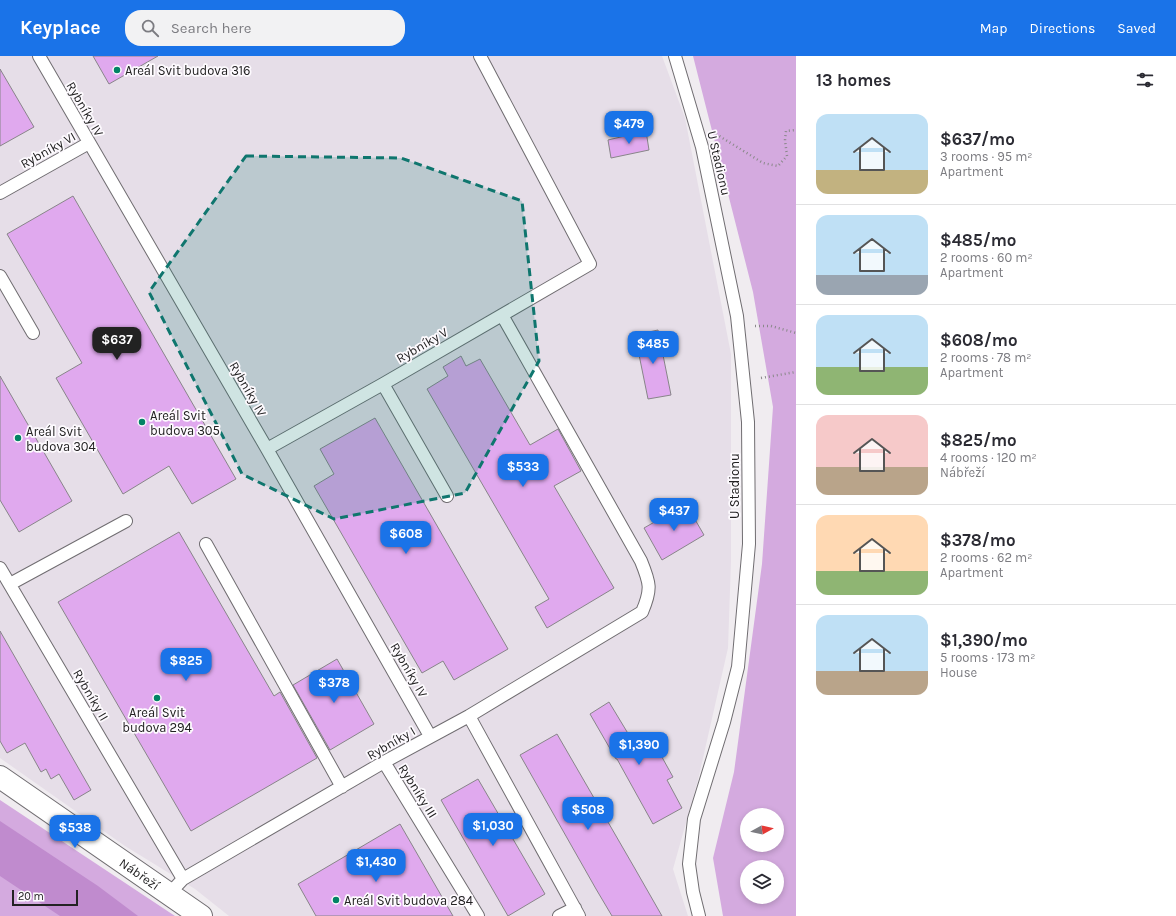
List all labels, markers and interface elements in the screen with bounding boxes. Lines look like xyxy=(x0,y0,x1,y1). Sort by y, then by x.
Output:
search box xyxy=(125,10,405,46)
text: Keyplace xyxy=(20,17,101,39)
icon: search xyxy=(139,17,161,39)
text: Search here xyxy=(171,19,251,37)
text: Map xyxy=(980,20,1008,37)
text: Directions xyxy=(1030,20,1095,37)
text: Saved xyxy=(1117,20,1156,37)
place label: Areál Svit budova 316 xyxy=(125,63,251,78)
marker: Areál Svit budova 316 xyxy=(112,65,122,75)
icon: filters xyxy=(1134,69,1156,91)
text: 13 homes xyxy=(816,70,891,90)
street label: Rybníky IV xyxy=(63,79,107,140)
pin: $479 xyxy=(605,111,653,145)
text: $479 xyxy=(613,116,645,131)
street label: Rybníky VI xyxy=(18,129,78,171)
street label: U Stadionu xyxy=(704,129,734,197)
text: $637/mo xyxy=(940,129,1015,149)
icon: home xyxy=(848,130,896,178)
text: 3 rooms · 95 m² xyxy=(940,149,1033,164)
text: Apartment xyxy=(940,164,1003,179)
text: $485/mo xyxy=(940,230,1016,250)
icon: home xyxy=(848,231,896,279)
text: 2 rooms · 60 m² xyxy=(940,250,1033,265)
text: Apartment xyxy=(940,265,1003,280)
street label: Rybníky V xyxy=(394,324,451,366)
pin: $637 xyxy=(93,327,141,361)
text: $608/mo xyxy=(940,330,1018,350)
pin: $485 xyxy=(629,331,677,365)
icon: home xyxy=(848,331,896,379)
text: $637 xyxy=(101,332,133,347)
text: $485 xyxy=(637,336,669,351)
text: 2 rooms · 78 m² xyxy=(940,350,1032,365)
street label: Rybníky IV xyxy=(226,359,270,420)
text: Apartment xyxy=(940,365,1003,380)
place label: Areál Svit budova 305 xyxy=(150,408,220,438)
marker: Areál Svit budova 305 xyxy=(137,417,147,427)
place label: Areál Svit budova 304 xyxy=(26,424,96,454)
text: $825/mo xyxy=(940,430,1017,450)
icon: home xyxy=(848,431,896,479)
marker: Areál Svit budova 304 xyxy=(13,433,23,443)
text: 4 rooms · 120 m² xyxy=(940,450,1037,465)
street label: U Stadionu xyxy=(727,453,742,519)
pin: $533 xyxy=(499,454,547,488)
text: $533 xyxy=(507,459,539,474)
text: Nábřeží xyxy=(940,465,985,480)
pin: $437 xyxy=(650,498,698,532)
text: $437 xyxy=(658,503,690,518)
pin: $608 xyxy=(382,521,430,555)
text: $608 xyxy=(389,526,423,541)
text: $378/mo xyxy=(940,530,1016,550)
icon: home xyxy=(848,531,896,579)
text: 2 rooms · 62 m² xyxy=(940,550,1032,565)
text: Apartment xyxy=(940,565,1003,580)
text: $1,390/mo xyxy=(940,630,1028,650)
icon: home xyxy=(848,631,896,679)
street label: Rybníky IV xyxy=(387,640,431,701)
pin: $825 xyxy=(162,648,210,682)
text: 5 rooms · 173 m² xyxy=(940,650,1035,665)
text: $825 xyxy=(170,653,202,668)
text: House xyxy=(940,665,977,680)
street label: Rybníky II xyxy=(70,667,112,723)
pin: $378 xyxy=(310,670,358,704)
text: $378 xyxy=(318,675,350,690)
marker: Areál Svit budova 294 xyxy=(152,693,162,703)
place label: Areál Svit budova 294 xyxy=(122,705,192,735)
street label: Rybníky I xyxy=(364,723,418,763)
pin: $1,390 xyxy=(606,732,672,766)
text: $1,390 xyxy=(618,737,660,752)
street label: Rybníky III xyxy=(396,761,440,821)
pin: $508 xyxy=(564,797,612,831)
text: $508 xyxy=(571,802,605,817)
north arrow xyxy=(740,808,784,852)
map controls xyxy=(740,808,784,904)
pin: $1,030 xyxy=(460,813,526,847)
pin: $538 xyxy=(51,815,99,849)
text: $1,030 xyxy=(472,818,514,833)
text: $538 xyxy=(58,820,92,835)
pin: $1,430 xyxy=(343,849,409,883)
text: $1,430 xyxy=(356,854,396,869)
street label: Nábřeží xyxy=(117,855,163,893)
button: layers xyxy=(740,860,784,904)
scale bar xyxy=(12,888,78,907)
text: 20 m xyxy=(18,890,44,903)
place label: Areál Svit budova 284 xyxy=(344,893,473,908)
marker: Areál Svit budova 284 xyxy=(331,895,341,905)

